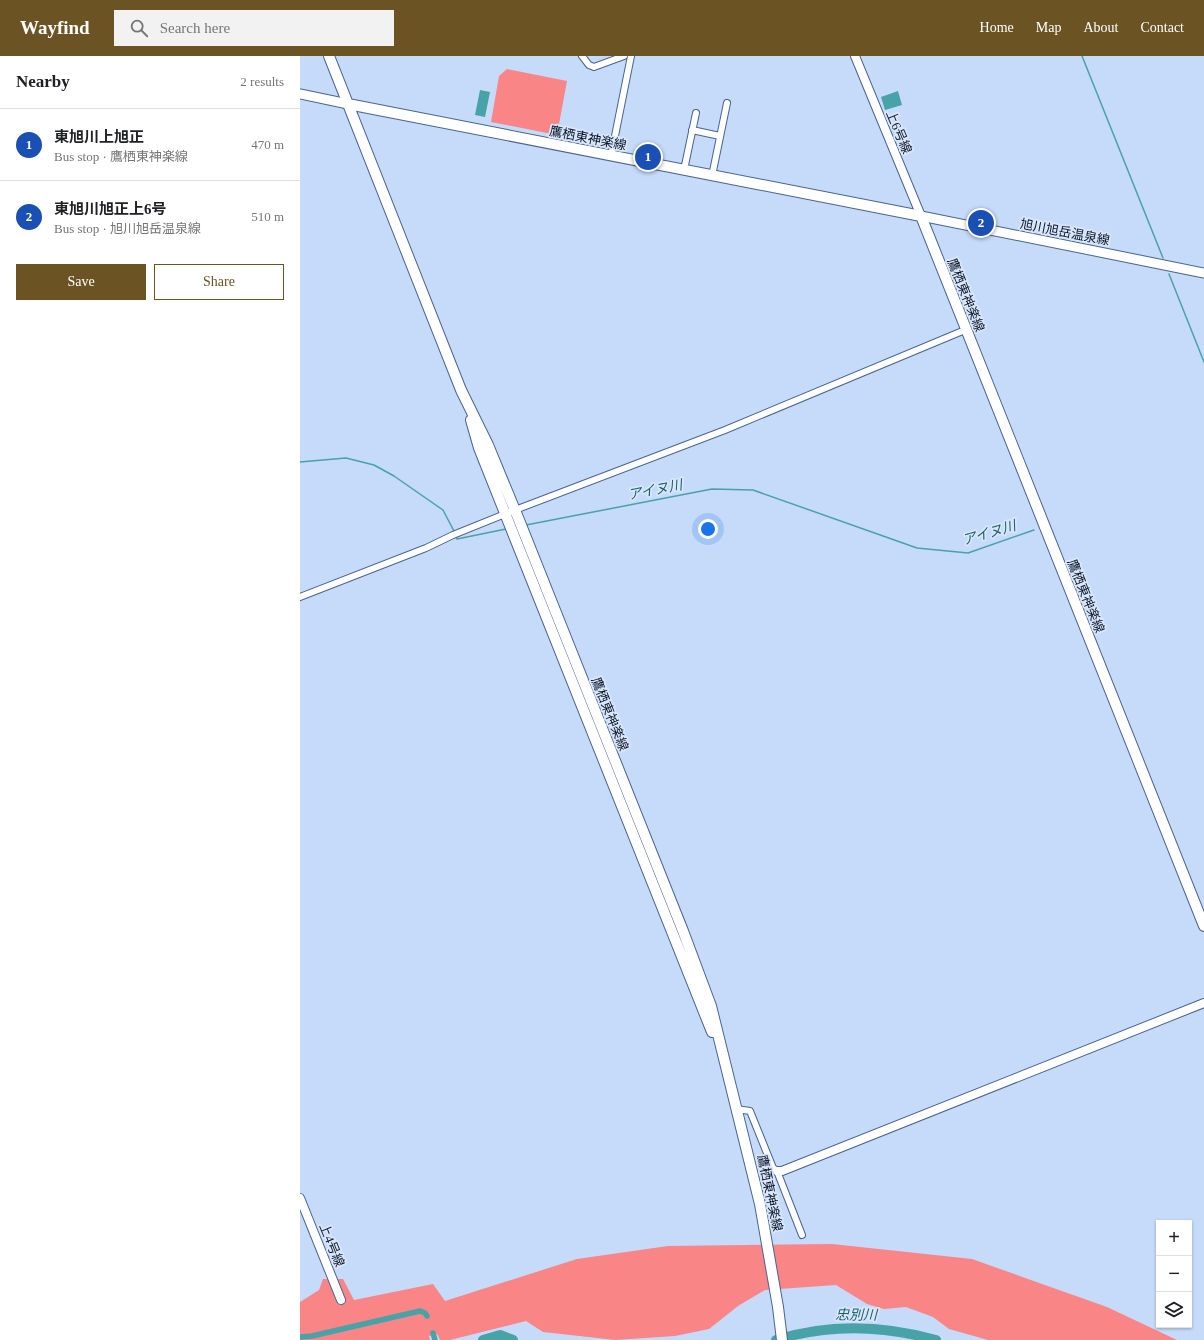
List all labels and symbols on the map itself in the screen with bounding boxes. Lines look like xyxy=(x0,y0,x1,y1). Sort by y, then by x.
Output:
street label: 上6号線 xyxy=(883,108,915,156)
street label: 鷹栖東神楽線 xyxy=(548,123,628,153)
pin: 1 xyxy=(635,142,661,172)
pin: 2 xyxy=(968,208,994,238)
street label: 旭川旭岳温泉線 xyxy=(1019,216,1111,248)
street label: 鷹栖東神楽線 xyxy=(944,256,988,334)
water label: アイヌ川 xyxy=(626,477,686,503)
water label: アイヌ川 xyxy=(960,518,1020,548)
your location xyxy=(698,519,718,539)
street label: 鷹栖東神楽線 xyxy=(1064,557,1108,635)
street label: 鷹栖東神楽線 xyxy=(588,675,632,753)
street label: 鷹栖東神楽線 xyxy=(755,1153,785,1233)
street label: 上4号線 xyxy=(317,1221,347,1269)
water label: 忠別川 xyxy=(835,1307,879,1323)

